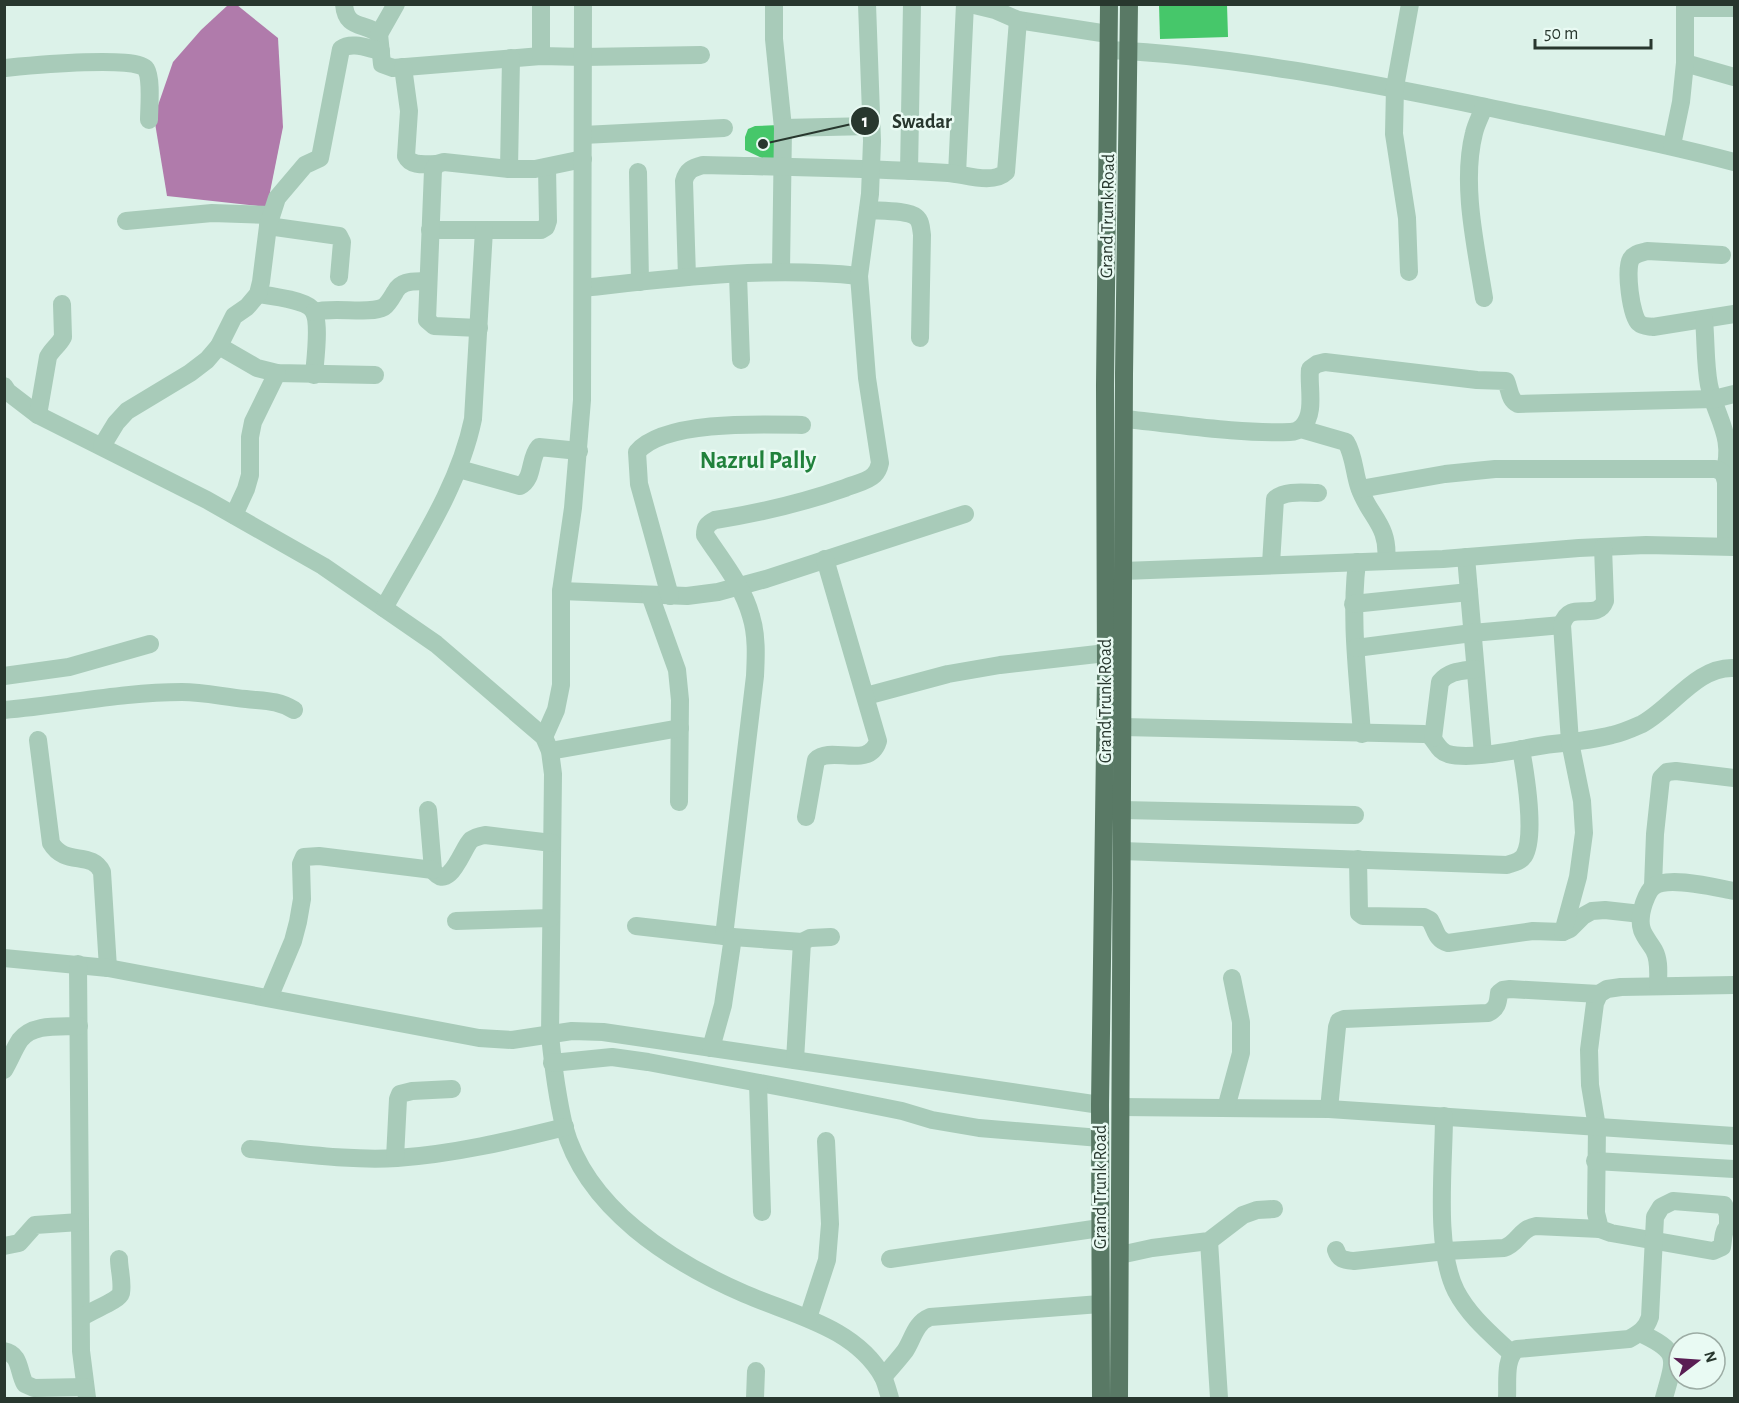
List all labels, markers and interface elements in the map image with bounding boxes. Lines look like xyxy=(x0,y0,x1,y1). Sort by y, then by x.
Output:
scale bar xyxy=(1535,12,1650,50)
text: 50 m xyxy=(1544,25,1578,43)
callout: Swadar xyxy=(850,102,964,140)
text: Swadar xyxy=(892,112,952,132)
text: 1 xyxy=(862,113,868,131)
street label: Grand Trunk Road xyxy=(1098,154,1118,278)
district label: Nazrul Pally xyxy=(700,449,817,473)
street label: Grand Trunk Road xyxy=(1097,639,1115,763)
street label: Grand Trunk Road xyxy=(1092,1125,1110,1249)
north arrow xyxy=(1667,1331,1727,1391)
text: N xyxy=(1701,1349,1720,1365)

